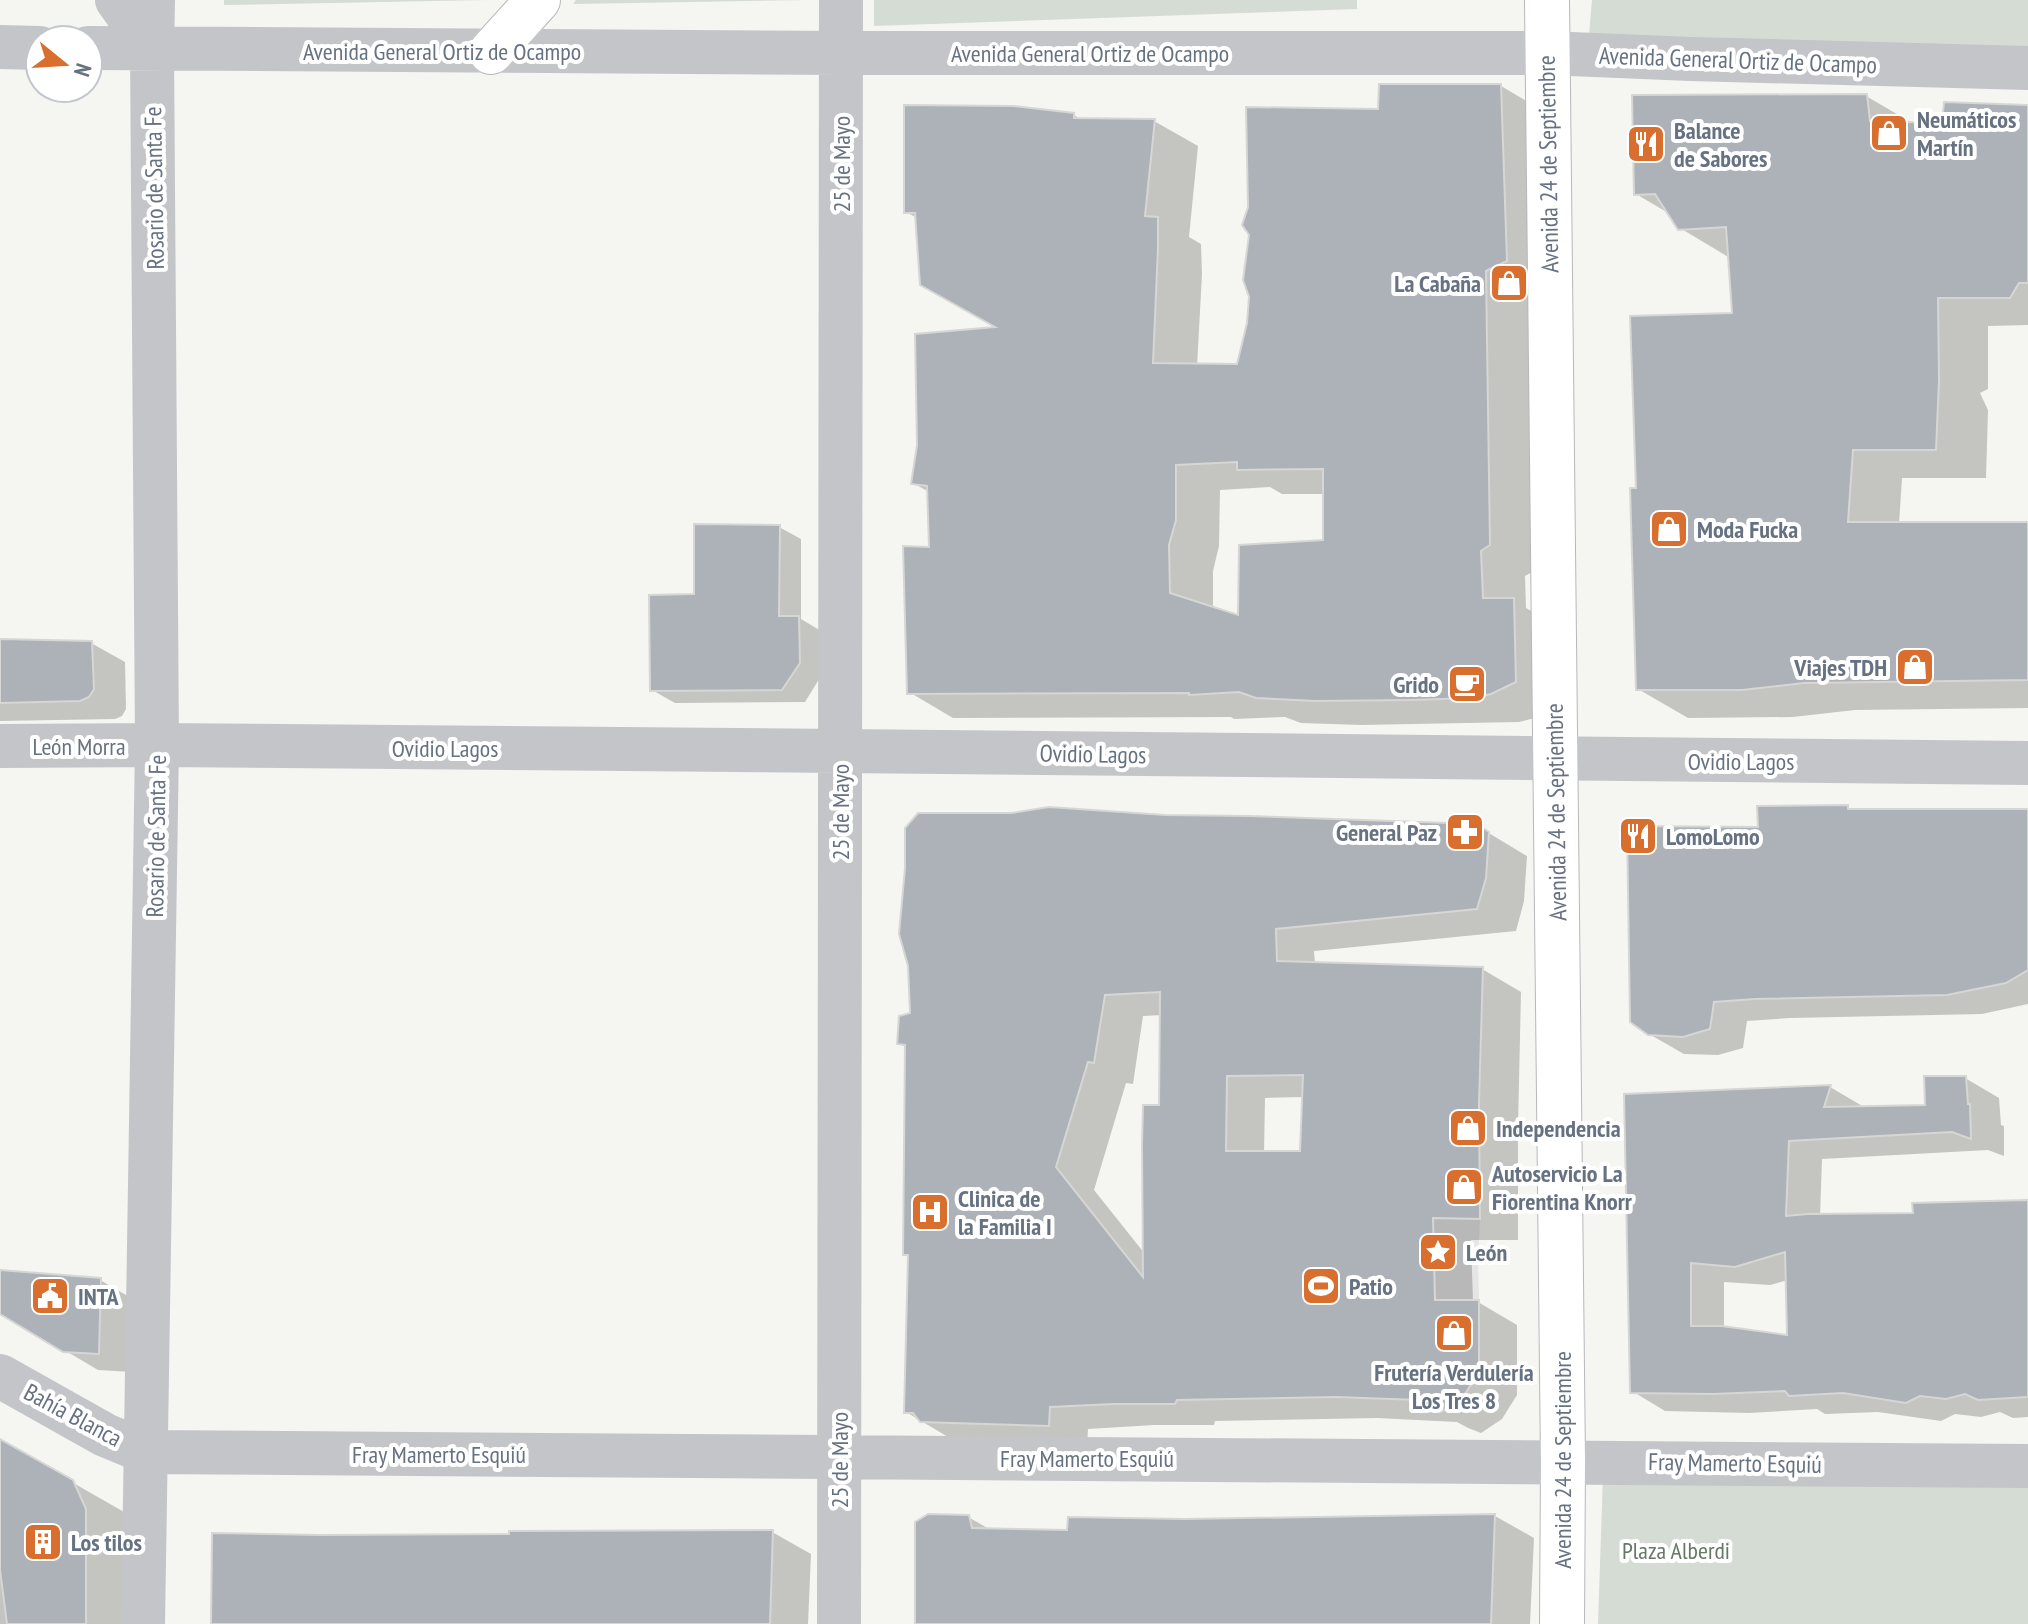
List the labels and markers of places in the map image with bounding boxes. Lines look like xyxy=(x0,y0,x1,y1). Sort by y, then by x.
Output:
place label: Neumáticos Martín xyxy=(1917,104,2016,163)
shop icon: Neumáticos Martín xyxy=(1868,112,1910,154)
place label: Balance de Sabores xyxy=(1674,115,1767,174)
restaurant icon: Balance de Sabores xyxy=(1625,123,1667,165)
shop icon: La Cabaña xyxy=(1488,262,1530,304)
place label: La Cabaña xyxy=(1394,268,1481,299)
shop icon: Moda Fucka xyxy=(1648,508,1690,550)
place label: Moda Fucka xyxy=(1697,514,1798,545)
shop icon: Viajes TDH xyxy=(1894,646,1936,688)
place label: Viajes TDH xyxy=(1793,652,1887,683)
cafe icon: Grido xyxy=(1446,663,1488,705)
place label: Grido xyxy=(1393,669,1439,700)
pharmacy icon: General Paz xyxy=(1444,811,1486,853)
restaurant icon: LomoLomo xyxy=(1617,815,1659,857)
place label: General Paz xyxy=(1336,817,1437,848)
place label: LomoLomo xyxy=(1666,821,1760,852)
shop icon: Independencia xyxy=(1447,1107,1489,1149)
place label: Independencia xyxy=(1496,1113,1621,1144)
place label: Autoservicio La Fiorentina Knorr xyxy=(1491,1158,1633,1217)
shop icon: Autoservicio La Fiorentina Knorr xyxy=(1443,1166,1485,1208)
place label: Clinica de la Familia I xyxy=(958,1183,1052,1242)
hospital icon: Clinica de la Familia I xyxy=(909,1191,951,1233)
place icon: León xyxy=(1417,1231,1459,1273)
place label: León xyxy=(1466,1237,1507,1268)
sports icon: Patio xyxy=(1300,1265,1342,1307)
place label: Patio xyxy=(1349,1271,1393,1302)
public building icon: INTA xyxy=(29,1275,71,1317)
place label: INTA xyxy=(78,1281,119,1312)
shop icon: Frutería Verdulería Los Tres 8 xyxy=(1433,1312,1475,1354)
place label: Frutería Verdulería Los Tres 8 xyxy=(1374,1357,1534,1416)
building icon: Los tilos xyxy=(22,1521,64,1563)
place label: Los tilos xyxy=(71,1527,142,1558)

